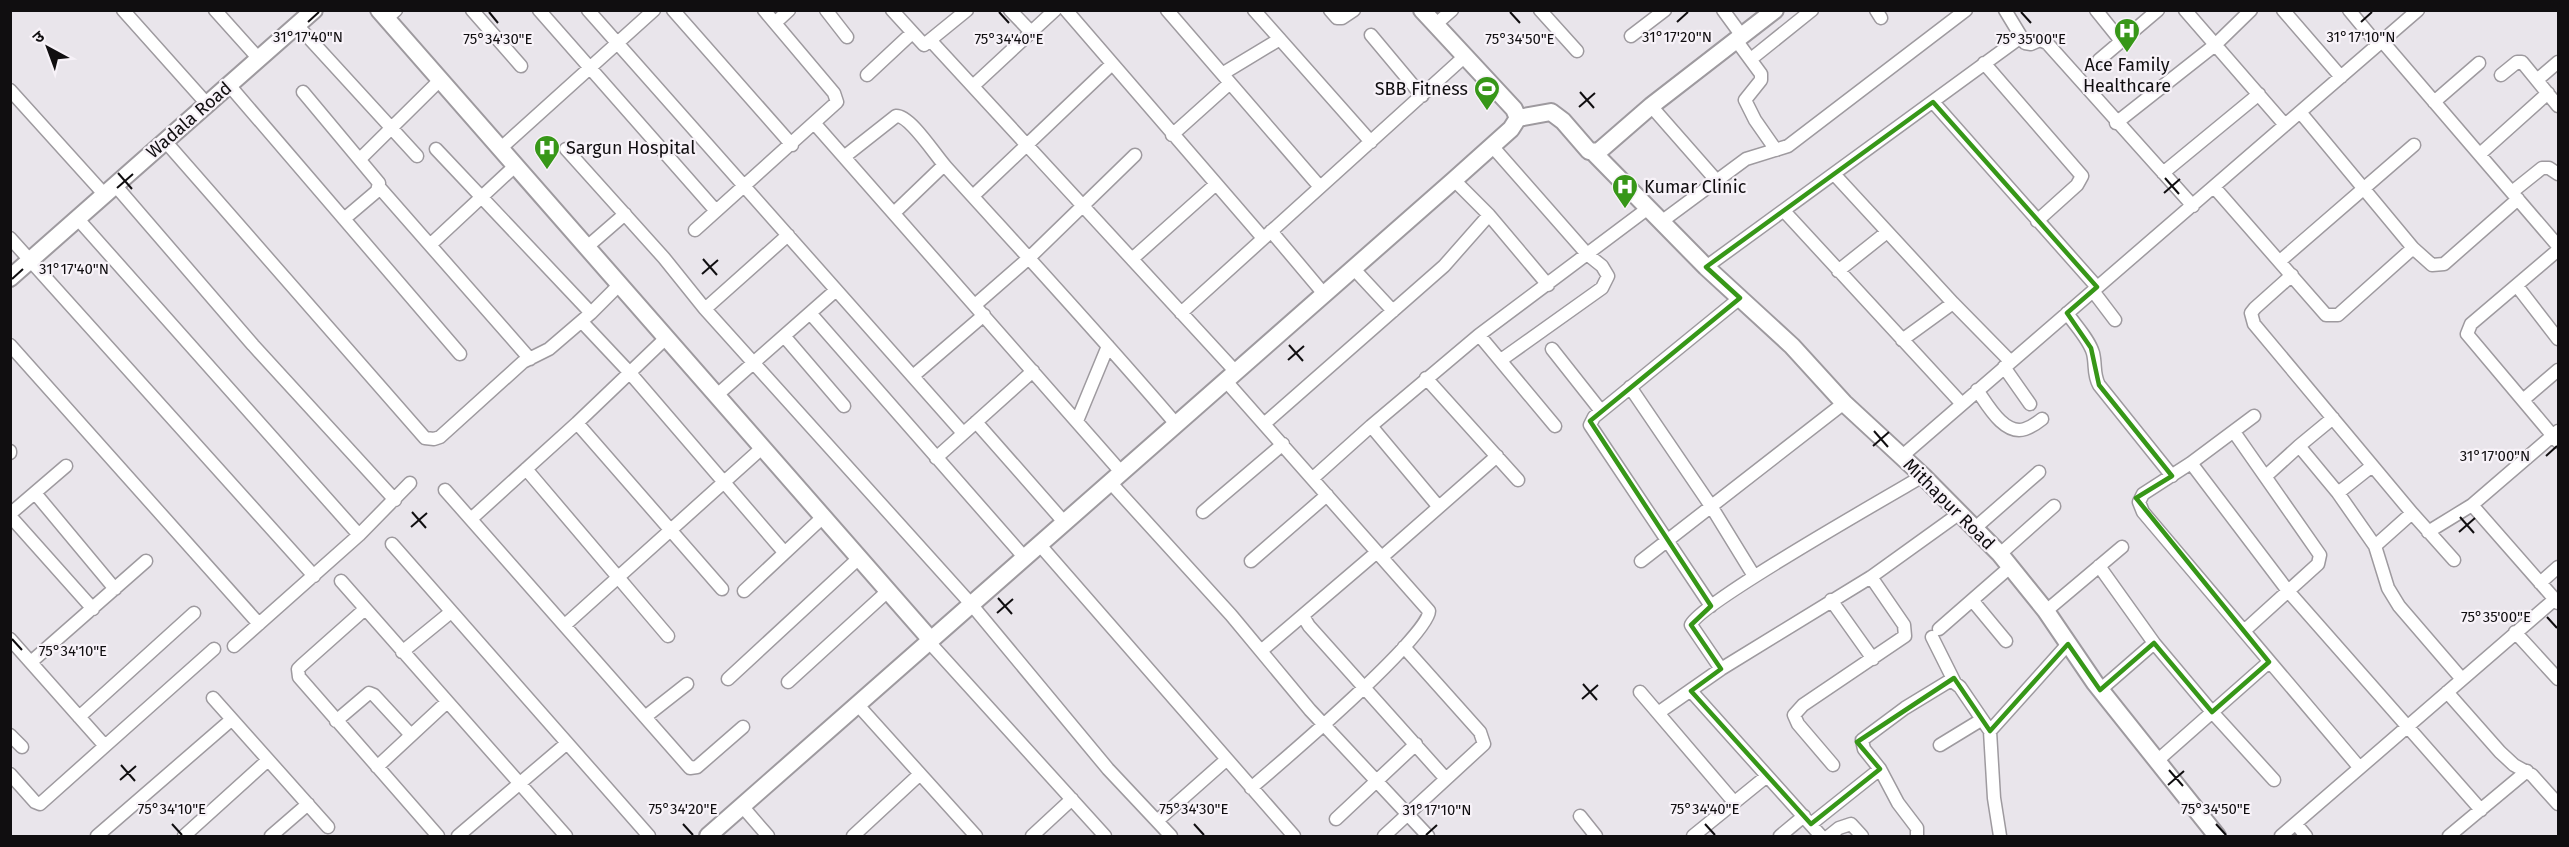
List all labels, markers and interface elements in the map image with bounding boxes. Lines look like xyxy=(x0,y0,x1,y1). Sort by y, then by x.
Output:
hospital icon: Ace Family Healthcare xyxy=(2112,16,2142,54)
north arrow xyxy=(18,18,78,78)
text: उ xyxy=(29,26,49,47)
text: 31°17'40"N xyxy=(273,28,343,46)
text: 31°17'20"N xyxy=(1642,28,1712,46)
text: 31°17'10"N xyxy=(2327,28,2395,46)
text: 75°34'30"E xyxy=(463,30,533,48)
text: 75°34'40"E xyxy=(974,30,1044,48)
text: 75°34'50"E xyxy=(1485,30,1555,48)
text: 75°35'00"E xyxy=(1996,30,2066,48)
place label: Ace Family Healthcare xyxy=(2083,54,2171,97)
sports icon: SBB Fitness xyxy=(1472,74,1502,112)
street label: Wadala Road xyxy=(142,77,236,163)
place label: SBB Fitness xyxy=(1375,78,1468,100)
hospital icon: Sargun Hospital xyxy=(532,133,562,171)
place label: Sargun Hospital xyxy=(566,137,695,159)
hospital icon: Kumar Clinic xyxy=(1610,172,1640,210)
place label: Kumar Clinic xyxy=(1644,176,1747,198)
text: 31°17'40"N xyxy=(39,260,109,278)
text: 31°17'00"N xyxy=(2460,447,2530,465)
street label: Mithapur Road xyxy=(1899,454,1999,554)
text: 75°35'00"E xyxy=(2461,608,2531,626)
text: 75°34'10"E xyxy=(39,642,107,660)
text: 75°34'10"E xyxy=(138,800,206,818)
text: 75°34'20"E xyxy=(648,800,718,818)
text: 75°34'30"E xyxy=(1159,800,1229,818)
text: 75°34'40"E xyxy=(1670,800,1740,818)
text: 75°34'50"E xyxy=(2181,800,2251,818)
text: 31°17'10"N xyxy=(1403,801,1471,819)

